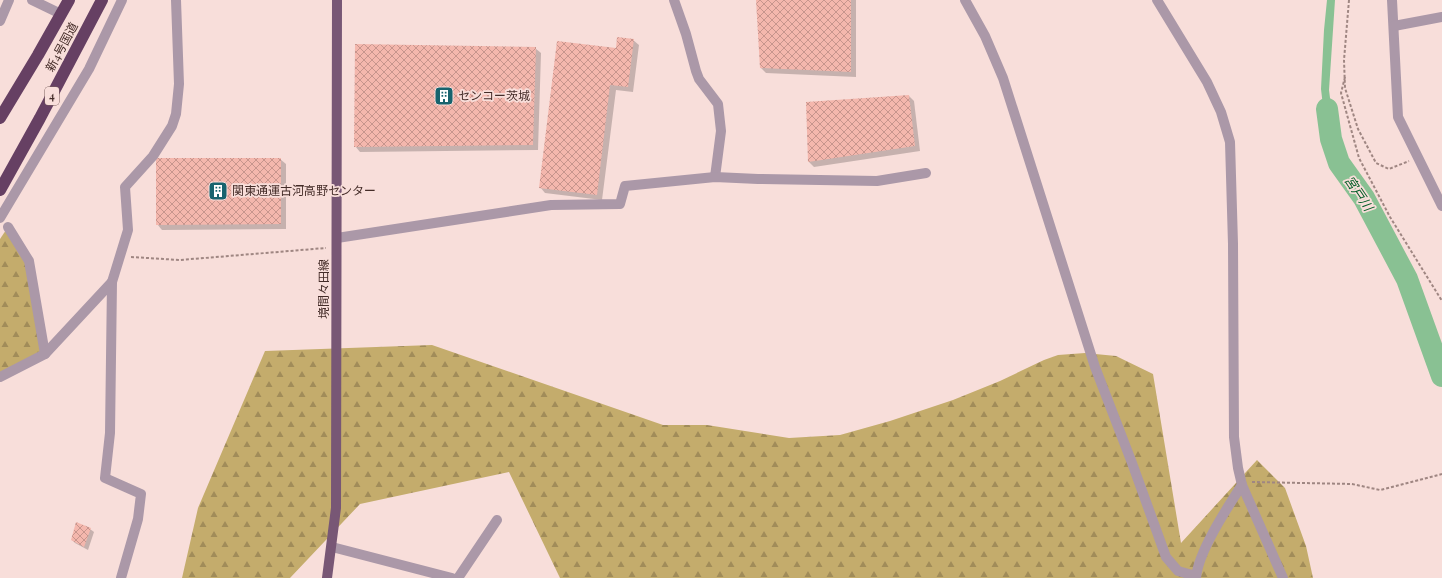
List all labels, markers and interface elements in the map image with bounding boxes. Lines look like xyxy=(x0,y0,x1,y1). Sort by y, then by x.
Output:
street label: 新4号国道 xyxy=(41,19,81,74)
building icon: センコー茨城 xyxy=(433,85,455,107)
road number: 4 xyxy=(45,87,59,105)
place label: センコー茨城 xyxy=(458,87,530,103)
water label: 宮戸川 xyxy=(1341,172,1378,215)
building icon: 関東通運古河高野センター xyxy=(207,180,229,202)
place label: 関東通運古河高野センター xyxy=(232,182,376,198)
street label: 境間々田線 xyxy=(315,259,331,319)

